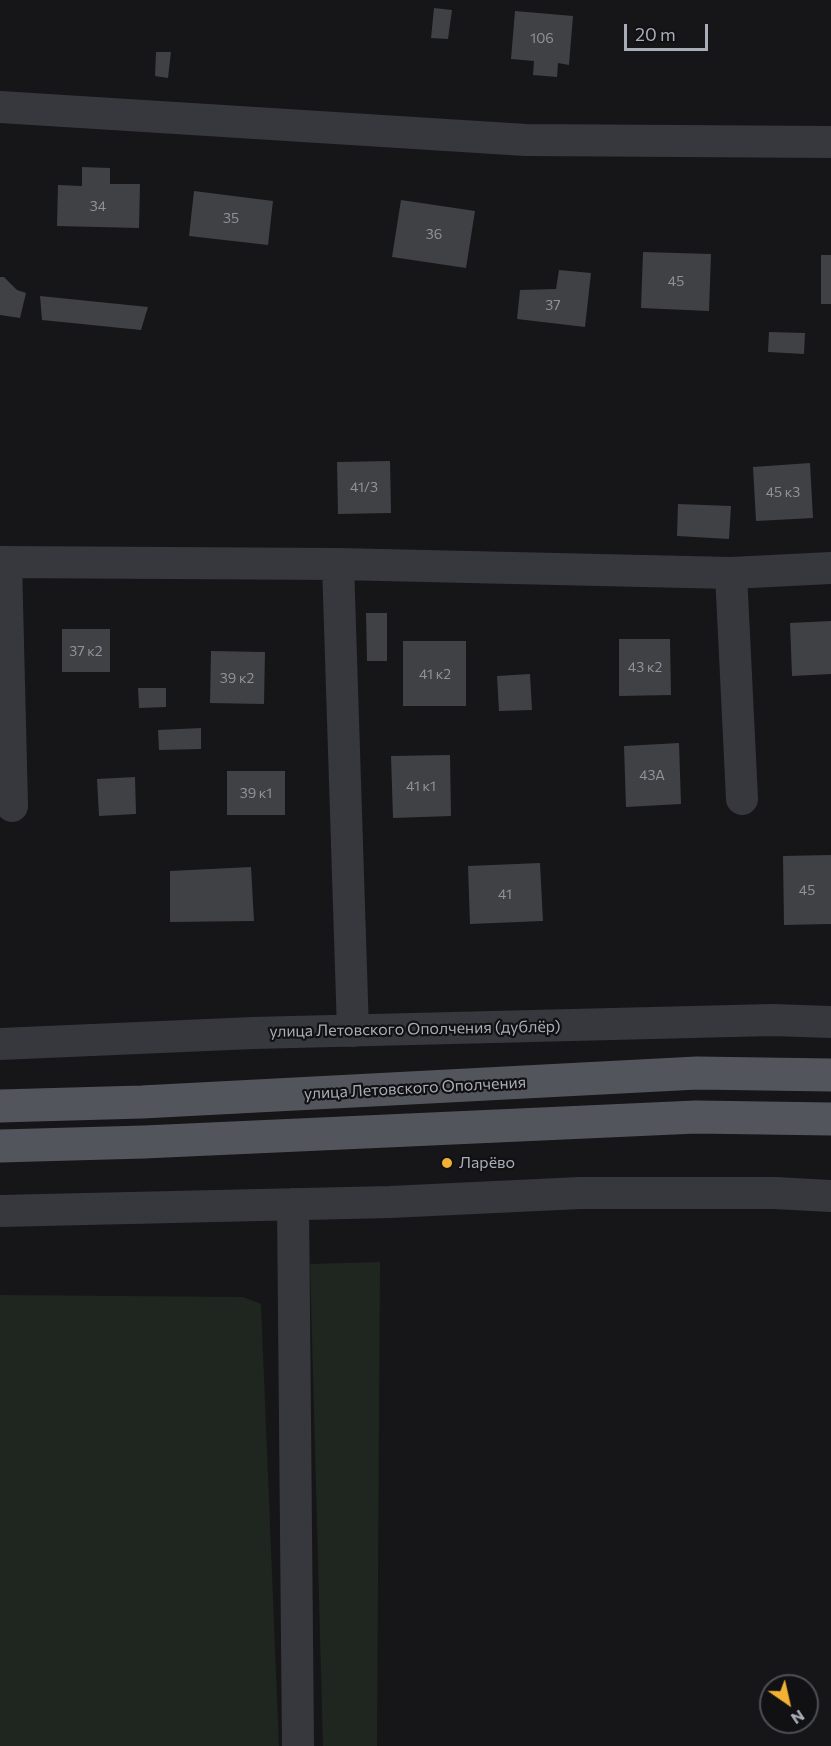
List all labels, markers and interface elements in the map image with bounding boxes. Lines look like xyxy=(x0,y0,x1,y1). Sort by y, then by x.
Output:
scale bar xyxy=(627,12,711,50)
text: 20 m xyxy=(635,23,676,45)
house number: 106 xyxy=(530,30,554,46)
house number: 34 xyxy=(90,198,106,214)
house number: 35 xyxy=(223,210,239,226)
house number: 36 xyxy=(426,226,442,242)
house number: 45 xyxy=(668,273,684,289)
house number: 37 xyxy=(545,297,561,313)
house number: 41/3 xyxy=(350,479,378,495)
house number: 45 к3 xyxy=(766,484,800,500)
house number: 37 к2 xyxy=(69,643,103,659)
house number: 43 к2 xyxy=(628,659,662,675)
house number: 41 к2 xyxy=(419,666,451,682)
house number: 39 к2 xyxy=(220,670,254,686)
house number: 43А xyxy=(639,767,665,783)
house number: 41 к1 xyxy=(406,778,436,794)
house number: 39 к1 xyxy=(240,785,272,801)
house number: 45 xyxy=(799,882,815,898)
house number: 41 xyxy=(498,886,512,902)
street label: улица Летовского Ополчения (дублёр) xyxy=(269,1017,561,1041)
street label: улица Летовского Ополчения xyxy=(303,1073,527,1103)
place label: Ларёво xyxy=(459,1153,515,1173)
marker: Ларёво xyxy=(440,1156,454,1170)
north arrow xyxy=(759,1674,819,1734)
text: N xyxy=(788,1706,809,1729)

